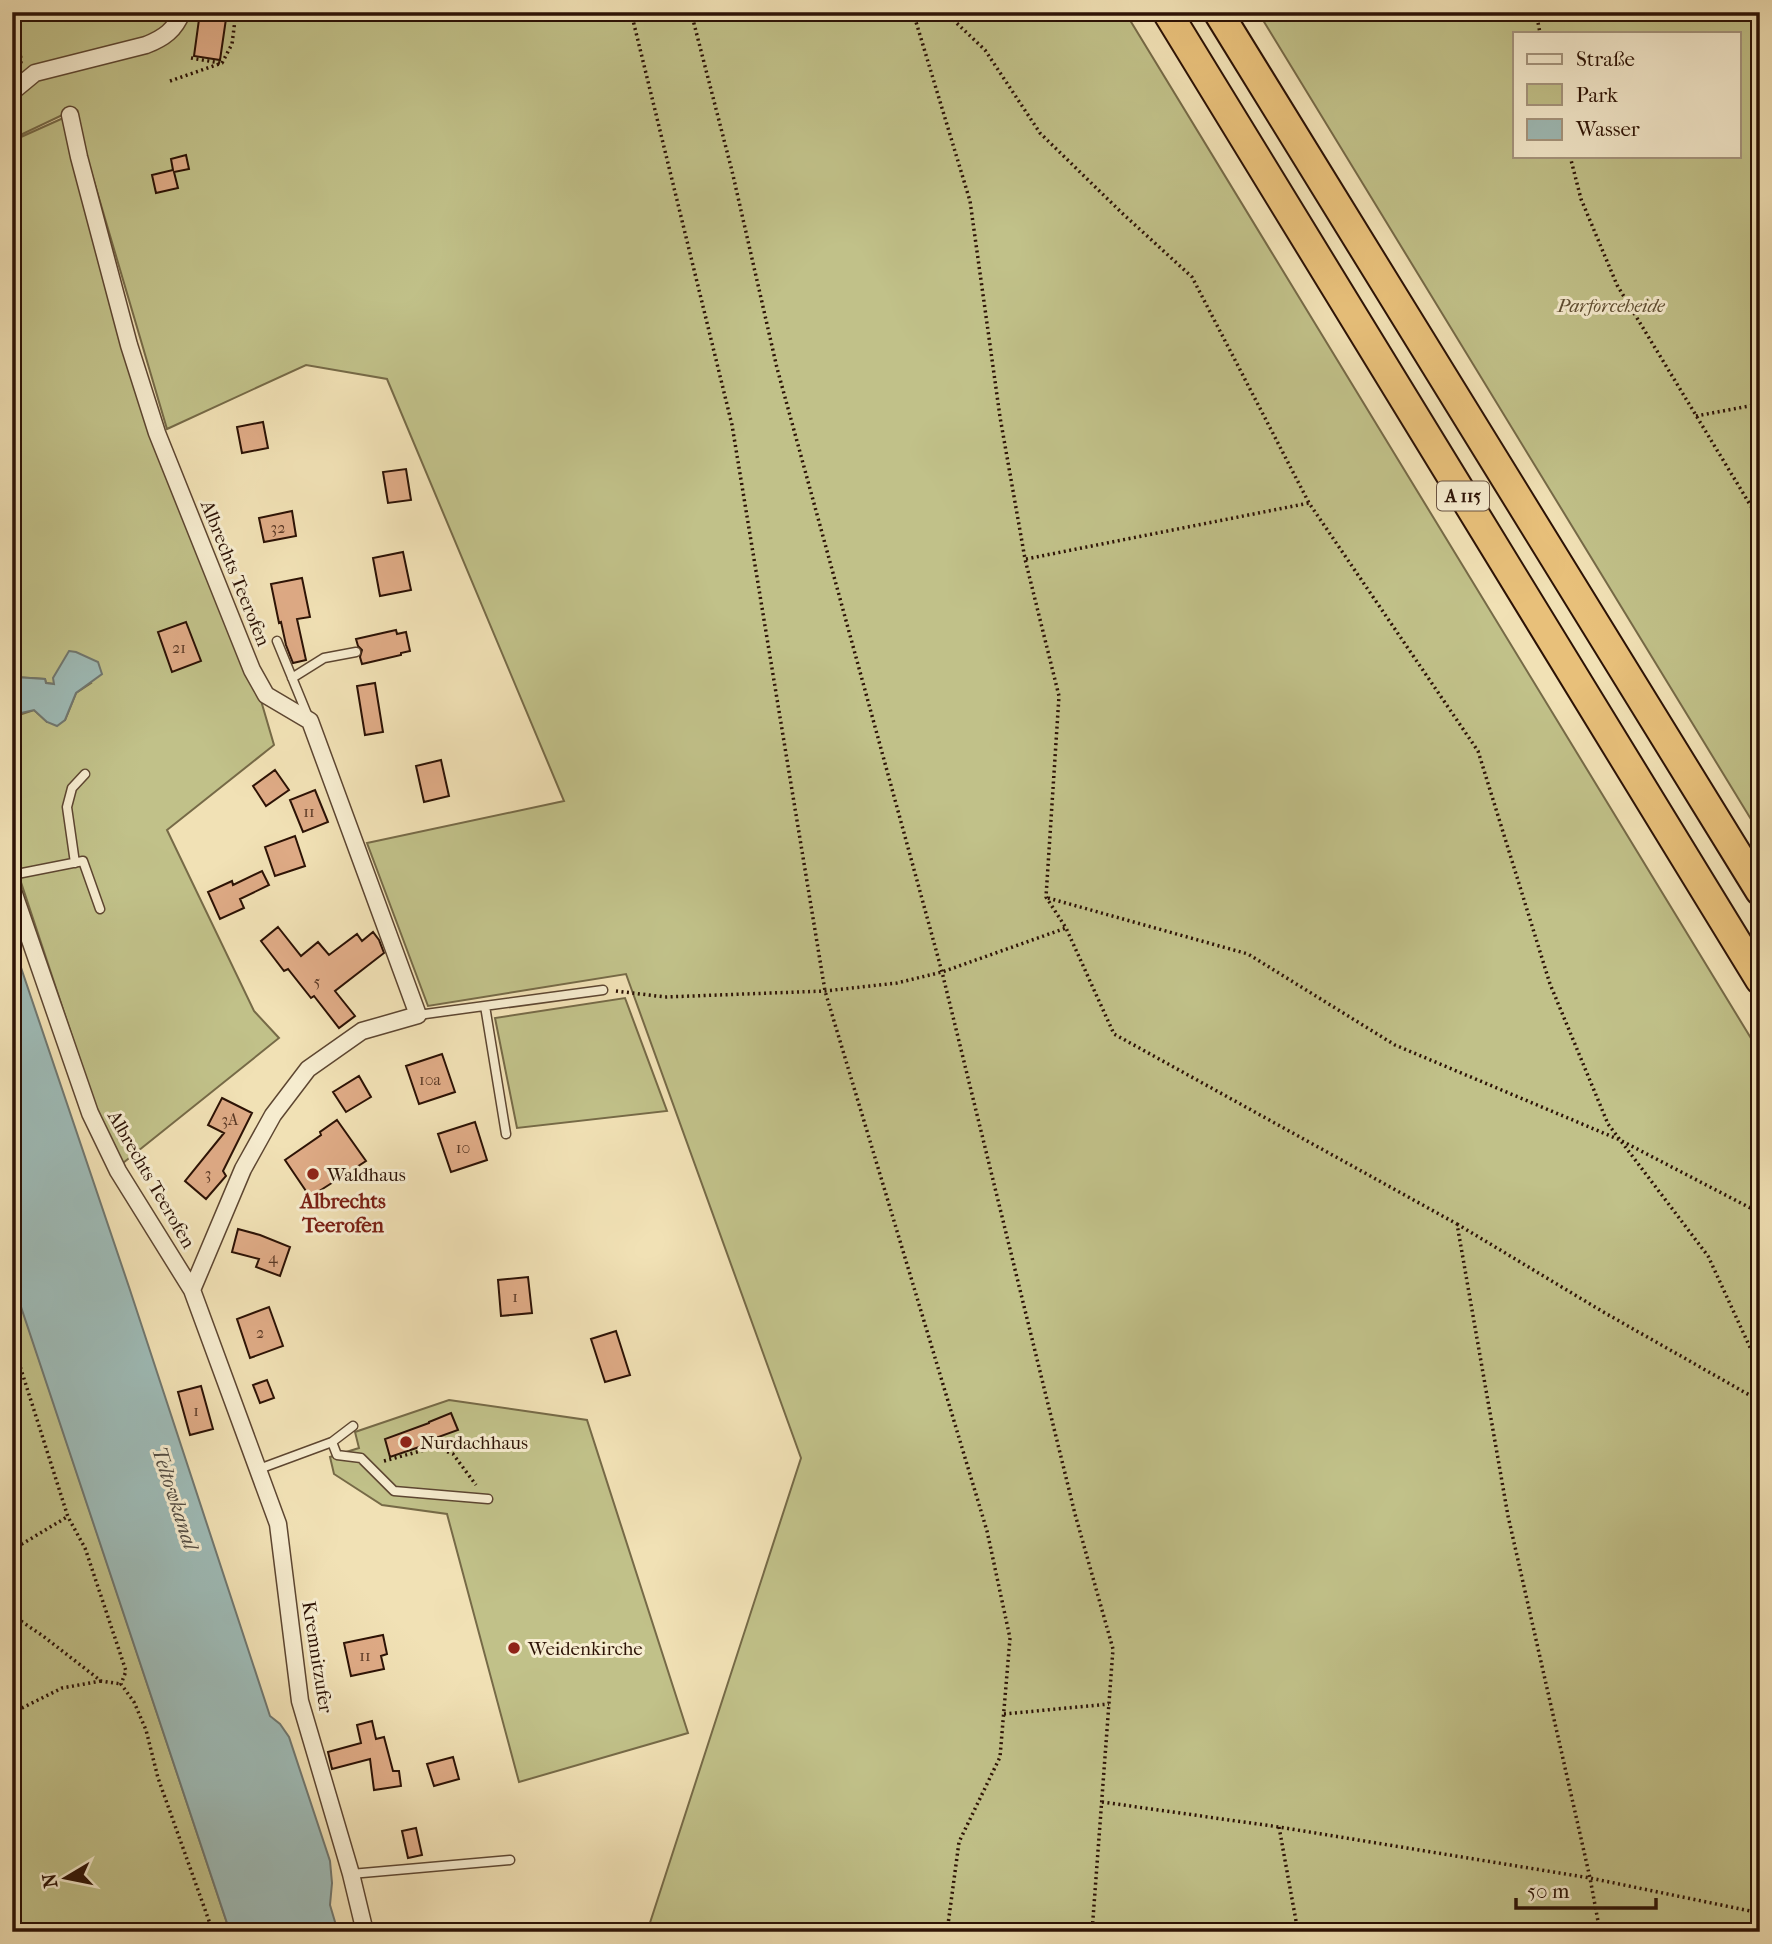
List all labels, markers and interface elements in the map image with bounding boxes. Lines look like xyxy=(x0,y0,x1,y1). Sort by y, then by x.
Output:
legend xyxy=(1513,32,1740,158)
text: Straße xyxy=(1576,47,1635,71)
text: Park xyxy=(1576,83,1618,107)
text: Wasser xyxy=(1575,117,1640,141)
park label: Parforceheide xyxy=(1556,295,1666,317)
road number: A 115 xyxy=(1437,482,1489,510)
street label: Albrechts Teerofen xyxy=(195,496,274,649)
house number: 32 xyxy=(271,518,285,537)
house number: 21 xyxy=(172,638,186,657)
house number: 11 xyxy=(303,802,315,821)
house number: 5 xyxy=(314,972,321,991)
house number: 10a xyxy=(419,1070,442,1089)
street label: Albrechts Teerofen xyxy=(102,1106,199,1252)
house number: 3A xyxy=(222,1110,239,1129)
house number: 10 xyxy=(456,1138,470,1157)
house number: 3 xyxy=(205,1164,211,1183)
place label: Waldhaus xyxy=(326,1164,406,1186)
marker: Waldhaus xyxy=(305,1166,321,1182)
district label: Albrechts Teerofen xyxy=(298,1189,386,1237)
house number: 4 xyxy=(268,1248,278,1267)
house number: 1 xyxy=(512,1287,518,1306)
house number: 2 xyxy=(256,1323,264,1342)
house number: 1 xyxy=(193,1401,199,1420)
place label: Nurdachhaus xyxy=(420,1432,528,1454)
marker: Nurdachhaus xyxy=(398,1434,414,1450)
water label: Teltowkanal xyxy=(147,1443,204,1555)
street label: Kremnitzufer xyxy=(297,1600,337,1716)
place label: Weidenkirche xyxy=(527,1638,643,1660)
marker: Weidenkirche xyxy=(506,1640,522,1656)
house number: 11 xyxy=(359,1646,371,1665)
north arrow xyxy=(32,1842,102,1912)
scale bar xyxy=(1516,1867,1656,1911)
text: N xyxy=(38,1871,62,1890)
text: 50 m xyxy=(1527,1879,1570,1903)

